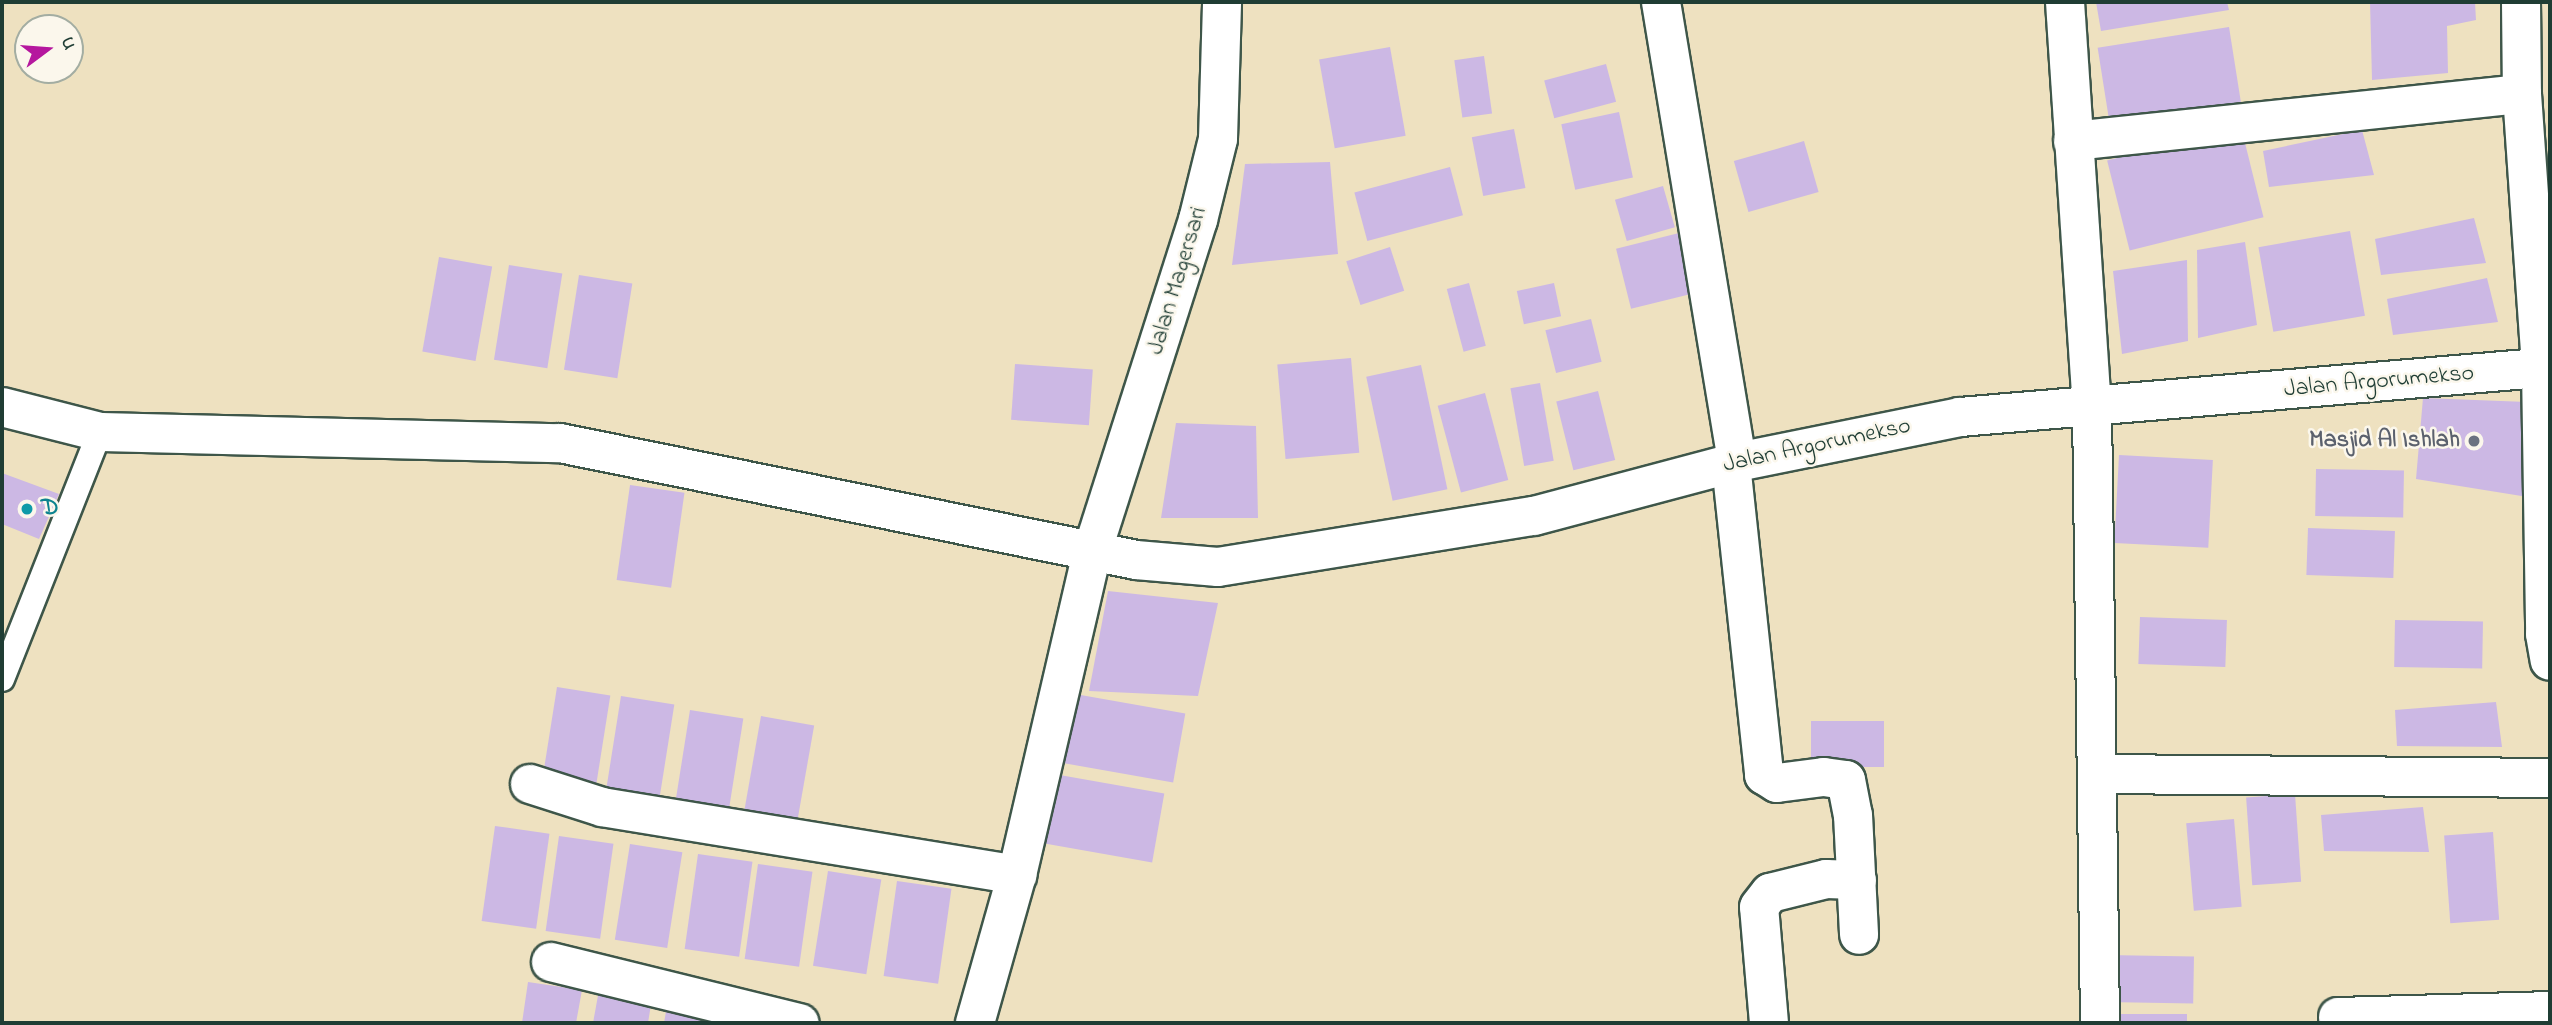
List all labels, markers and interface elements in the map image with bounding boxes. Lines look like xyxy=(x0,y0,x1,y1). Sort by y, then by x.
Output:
north arrow xyxy=(14,14,84,84)
text: U xyxy=(53,34,82,53)
street label: Jalan Magersari xyxy=(1142,204,1214,358)
street label: Jalan Argorumekso xyxy=(2283,359,2475,405)
street label: Jalan Argorumekso xyxy=(1721,412,1913,480)
place label: Masjid Al Ishlah xyxy=(2309,427,2460,455)
marker: Masjid Al Ishlah xyxy=(2466,433,2482,449)
place label: D xyxy=(41,495,59,523)
marker: D xyxy=(19,501,35,517)

